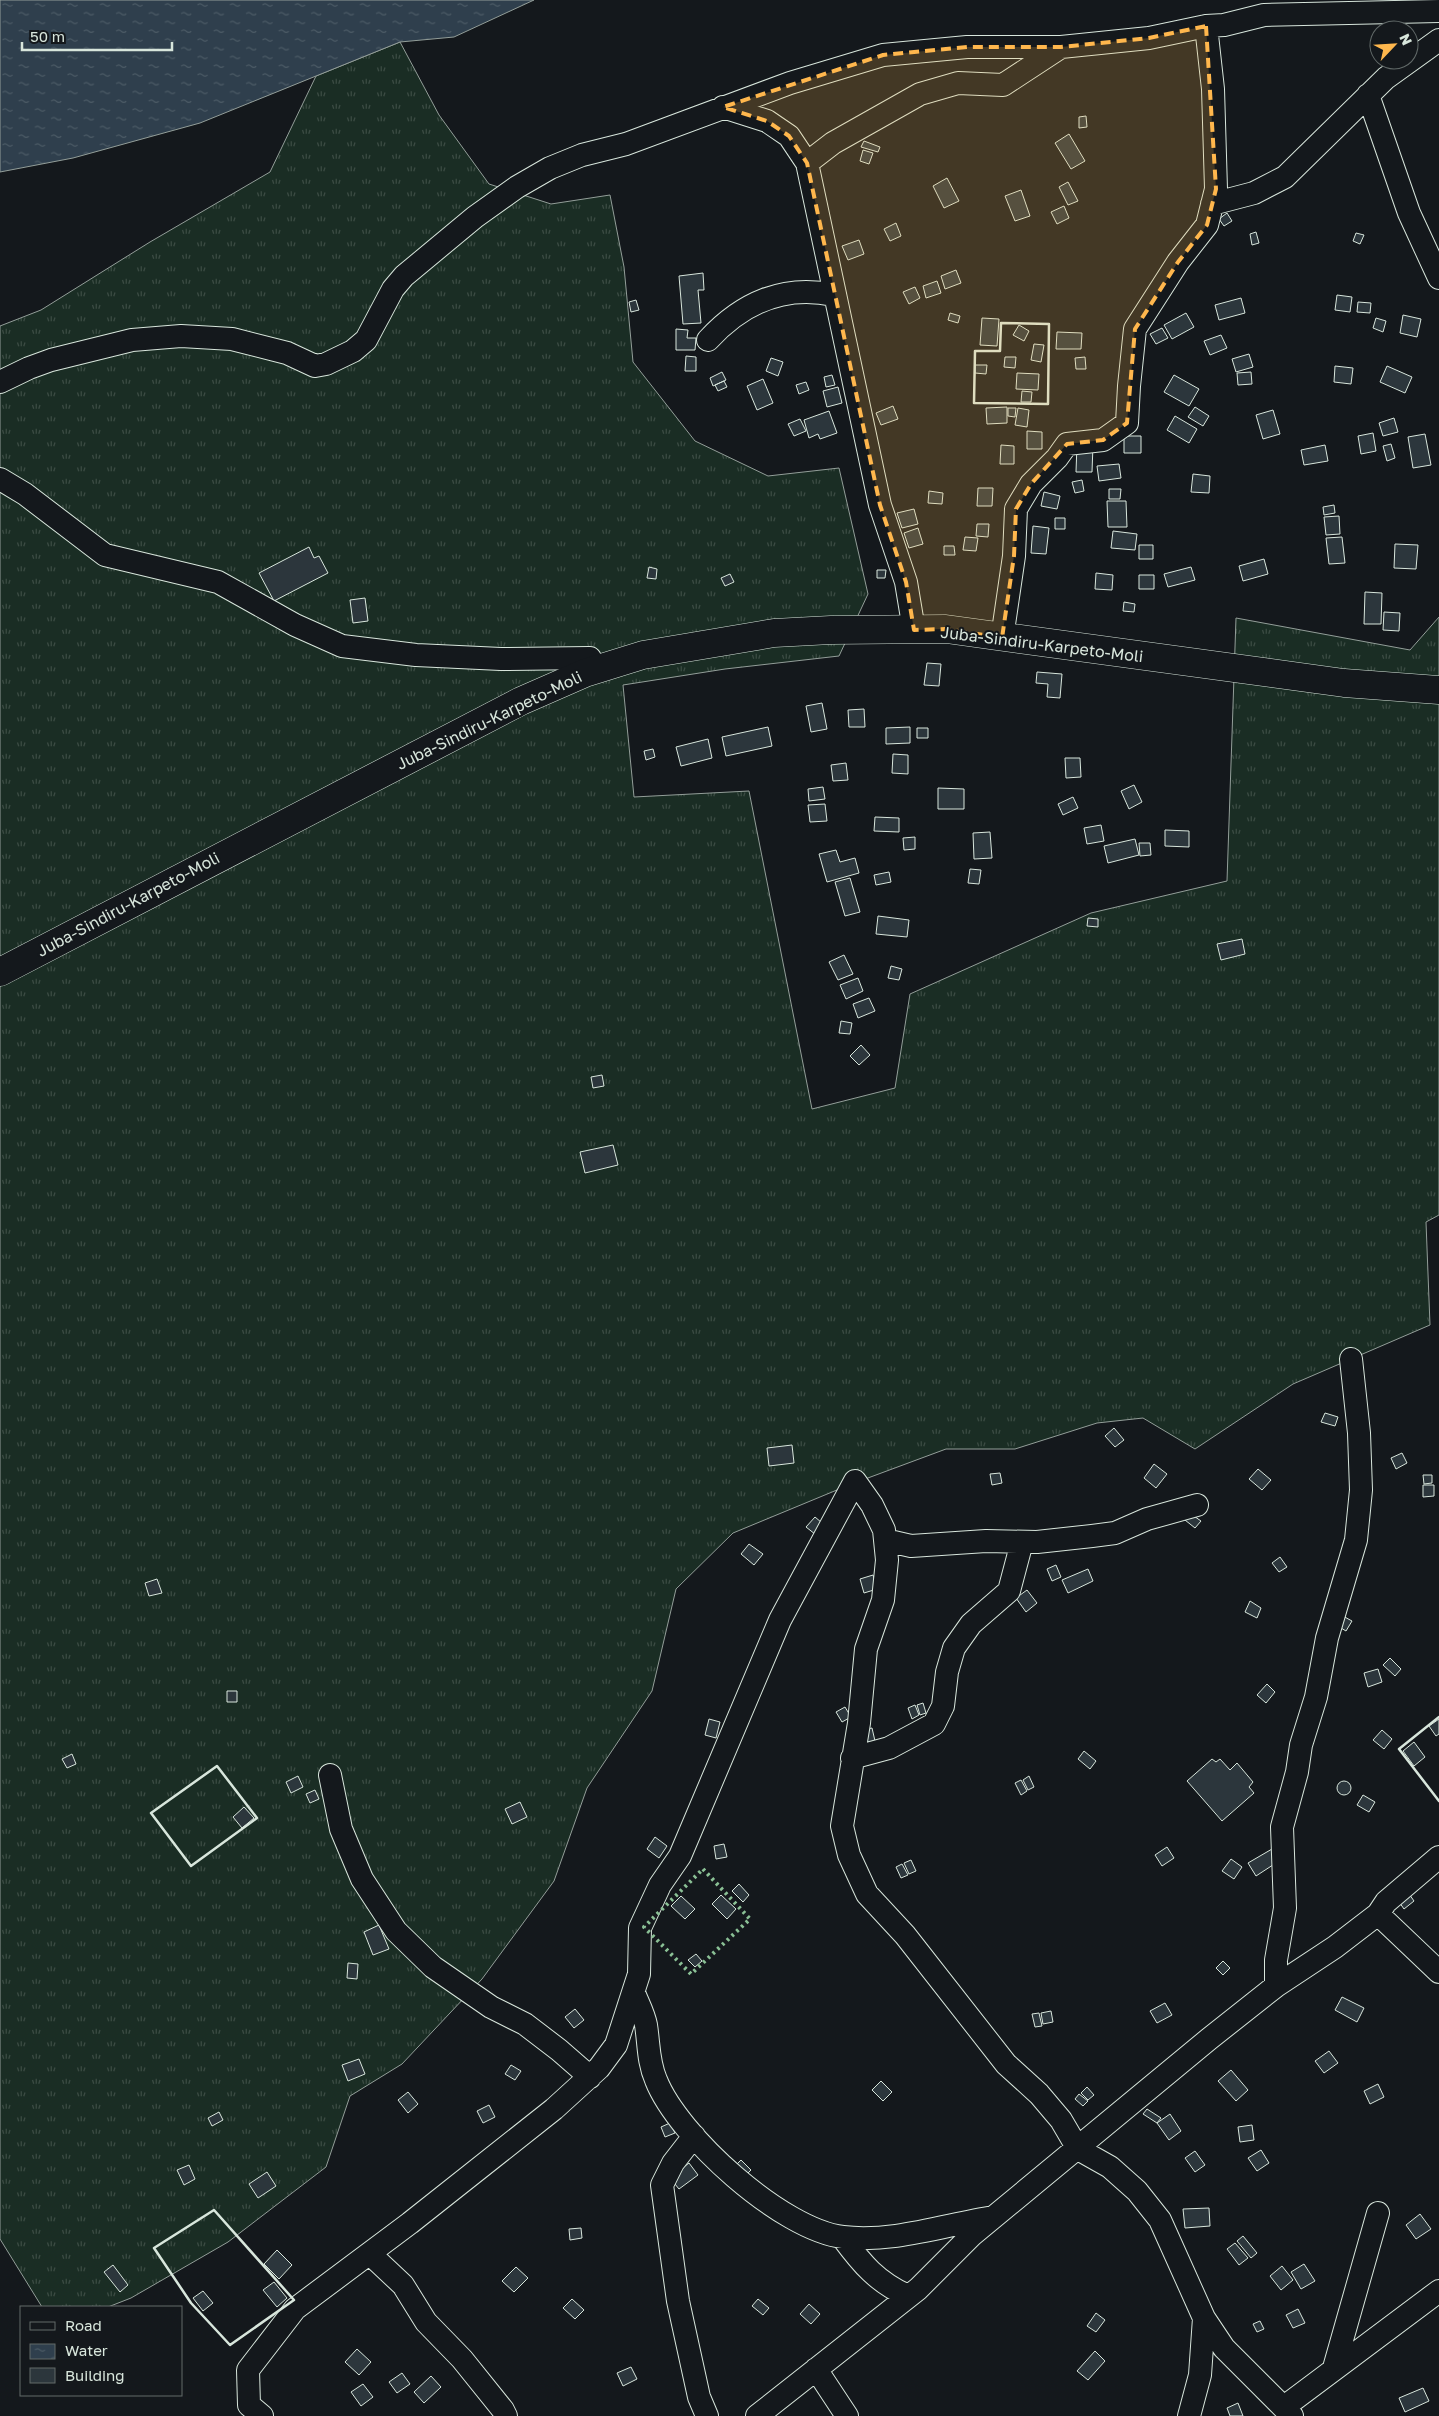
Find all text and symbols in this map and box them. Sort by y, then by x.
scale bar [22,20,172,52]
north arrow [1369,20,1419,70]
text: 50 m [30,27,65,45]
text: N [1396,31,1416,48]
street label: Juba-Sindiru-Karpeto-Moli [939,622,1145,666]
street label: Juba-Sindiru-Karpeto-Moli [393,666,585,774]
street label: Juba-Sindiru-Karpeto-Moli [33,847,223,961]
legend [20,2306,182,2396]
text: Road [65,2316,102,2334]
text: Water [65,2341,108,2359]
text: Building [65,2366,125,2384]

